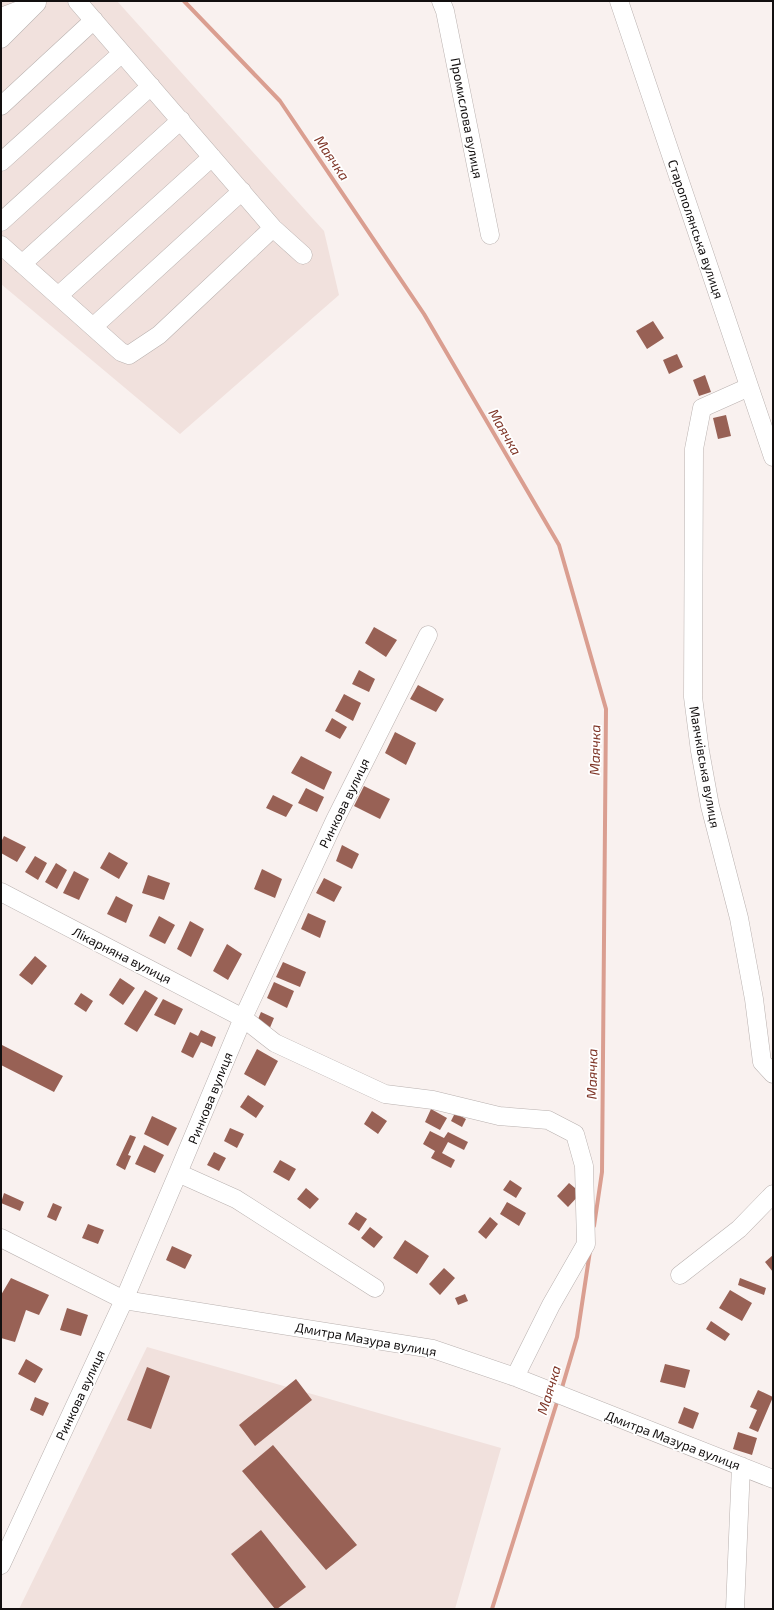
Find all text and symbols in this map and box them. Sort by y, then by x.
street label: Промислова вулиця [447,56,487,180]
water label: Маячка [311,132,354,184]
street label: Старополянська вулиця [665,157,727,301]
water label: Маячка [485,405,525,458]
street label: Маячківська вулиця [686,705,724,829]
water label: Маячка [586,724,603,776]
street label: Ринкова вулиця [315,756,373,850]
street label: Лікарняна вулиця [70,923,174,987]
water label: Маячка [583,1048,600,1100]
street label: Ринкова вулиця [184,1050,236,1146]
street label: Дмитра Мазура вулиця [294,1319,438,1359]
street label: Ринкова вулиця [52,1347,108,1443]
water label: Маячка [533,1363,564,1417]
street label: Дмитра Мазура вулиця [603,1407,743,1473]

